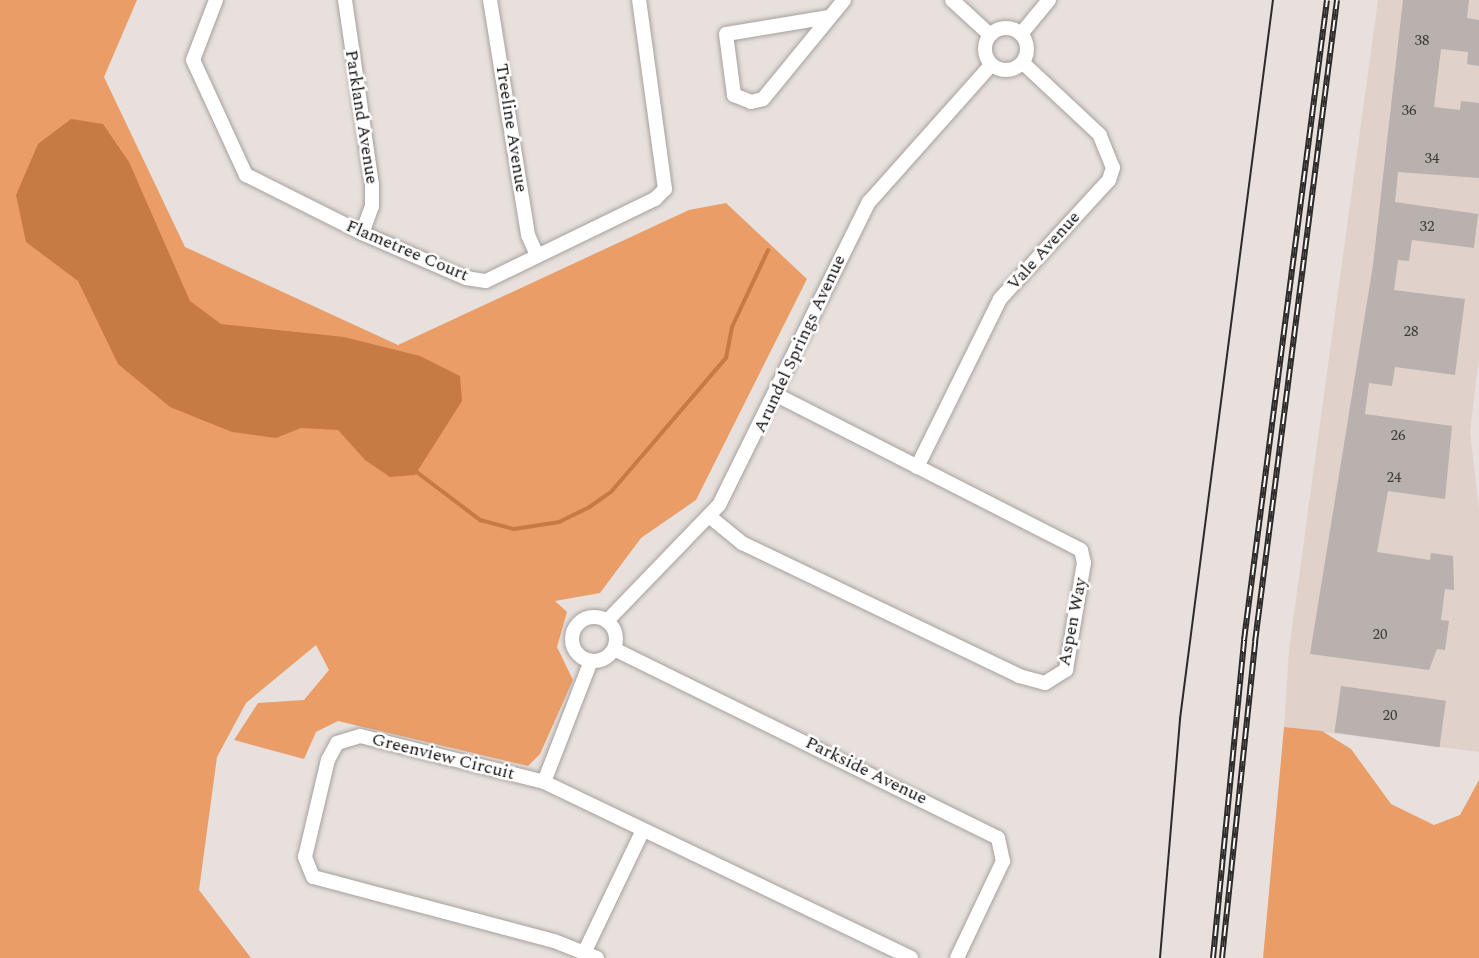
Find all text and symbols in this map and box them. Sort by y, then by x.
house number: 38 [1415,32,1429,50]
street label: Parkland Avenue [340,48,382,186]
street label: Treeline Avenue [490,62,532,194]
house number: 36 [1402,102,1416,120]
house number: 34 [1425,150,1439,168]
street label: Vale Avenue [1003,207,1085,295]
street label: Flametree Court [342,215,472,287]
house number: 32 [1420,218,1434,236]
street label: Arundel Springs Avenue [749,251,851,437]
house number: 28 [1404,323,1418,341]
house number: 26 [1391,427,1405,445]
house number: 24 [1387,469,1401,487]
street label: Aspen Way [1054,576,1092,668]
house number: 20 [1373,626,1387,644]
house number: 20 [1383,707,1397,725]
street label: Greenview Circuit [369,729,517,785]
street label: Parkside Avenue [802,732,930,810]

